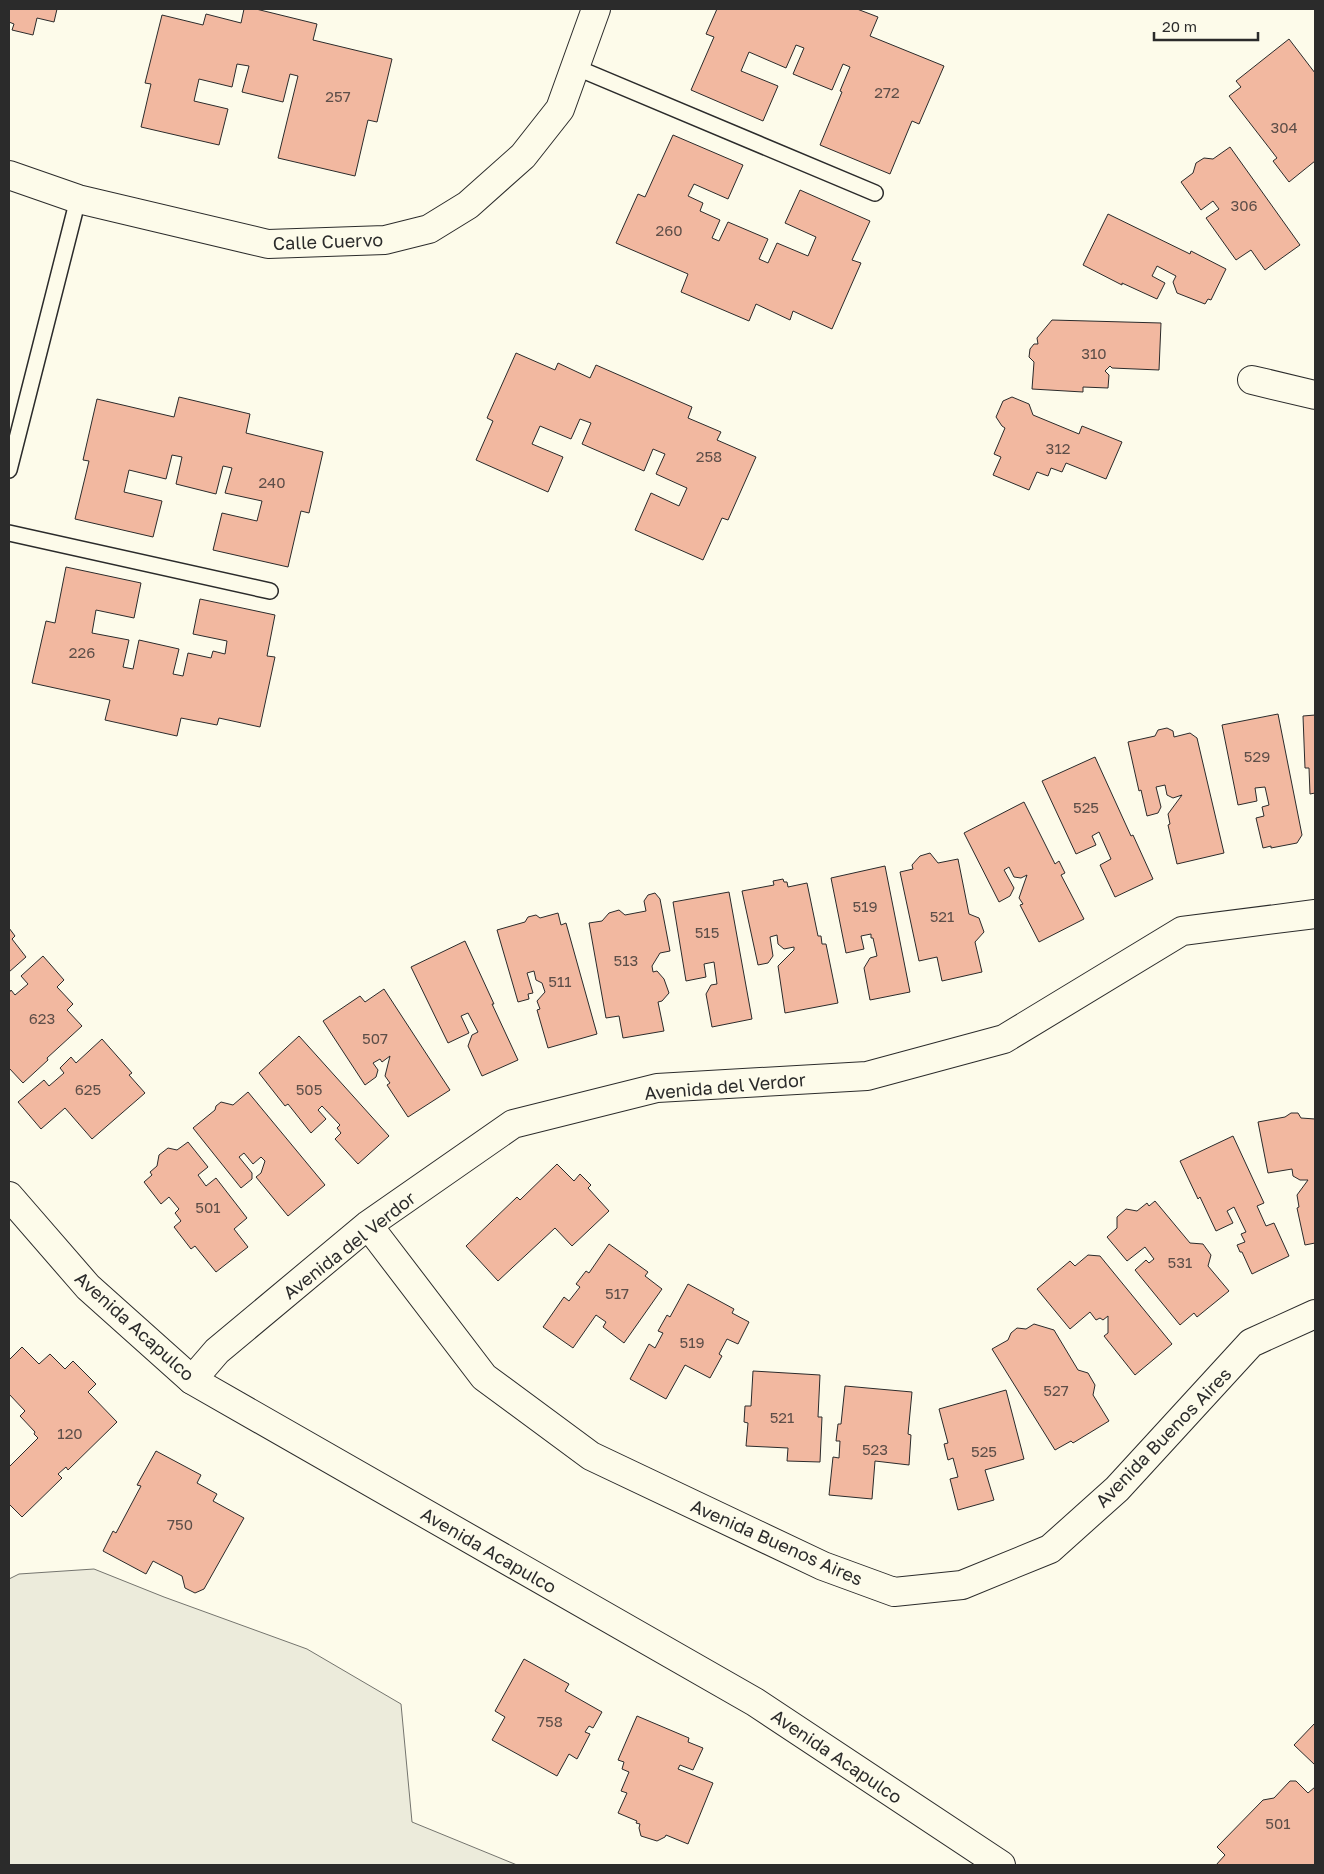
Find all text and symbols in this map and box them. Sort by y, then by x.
scale bar [1154,10,1258,42]
text: 20 m [1162,17,1197,35]
house number: 272 [874,83,900,101]
house number: 257 [325,87,351,105]
house number: 304 [1270,118,1298,136]
house number: 306 [1230,196,1258,214]
house number: 260 [655,221,683,239]
street label: Calle Cuervo [272,228,384,254]
house number: 310 [1081,344,1107,362]
house number: 312 [1046,439,1070,457]
house number: 258 [696,447,722,465]
house number: 240 [258,473,286,491]
house number: 226 [69,643,95,661]
house number: 529 [1244,747,1270,765]
house number: 525 [1073,798,1099,816]
house number: 519 [852,897,878,915]
house number: 521 [930,907,954,925]
house number: 515 [695,923,719,941]
house number: 513 [614,951,638,969]
house number: 511 [548,972,572,990]
house number: 623 [29,1009,55,1027]
house number: 507 [362,1029,388,1047]
street label: Avenida del Verdor [643,1068,807,1104]
house number: 625 [75,1080,101,1098]
house number: 505 [296,1080,322,1098]
street label: Avenida del Verdor [279,1187,419,1303]
house number: 501 [195,1198,221,1216]
house number: 531 [1168,1253,1192,1271]
street label: Avenida Acapulco [71,1267,199,1385]
house number: 517 [605,1284,629,1302]
house number: 519 [679,1333,705,1351]
street label: Avenida Buenos Aires [1091,1363,1235,1511]
house number: 527 [1043,1381,1069,1399]
house number: 521 [770,1408,794,1426]
house number: 120 [57,1424,83,1442]
house number: 523 [862,1440,888,1458]
house number: 525 [971,1442,997,1460]
street label: Avenida Buenos Aires [688,1494,866,1590]
street label: Avenida Acapulco [417,1502,561,1598]
house number: 750 [167,1515,193,1533]
street label: Avenida Acapulco [768,1704,906,1808]
house number: 758 [537,1712,563,1730]
house number: 501 [1265,1814,1291,1832]

